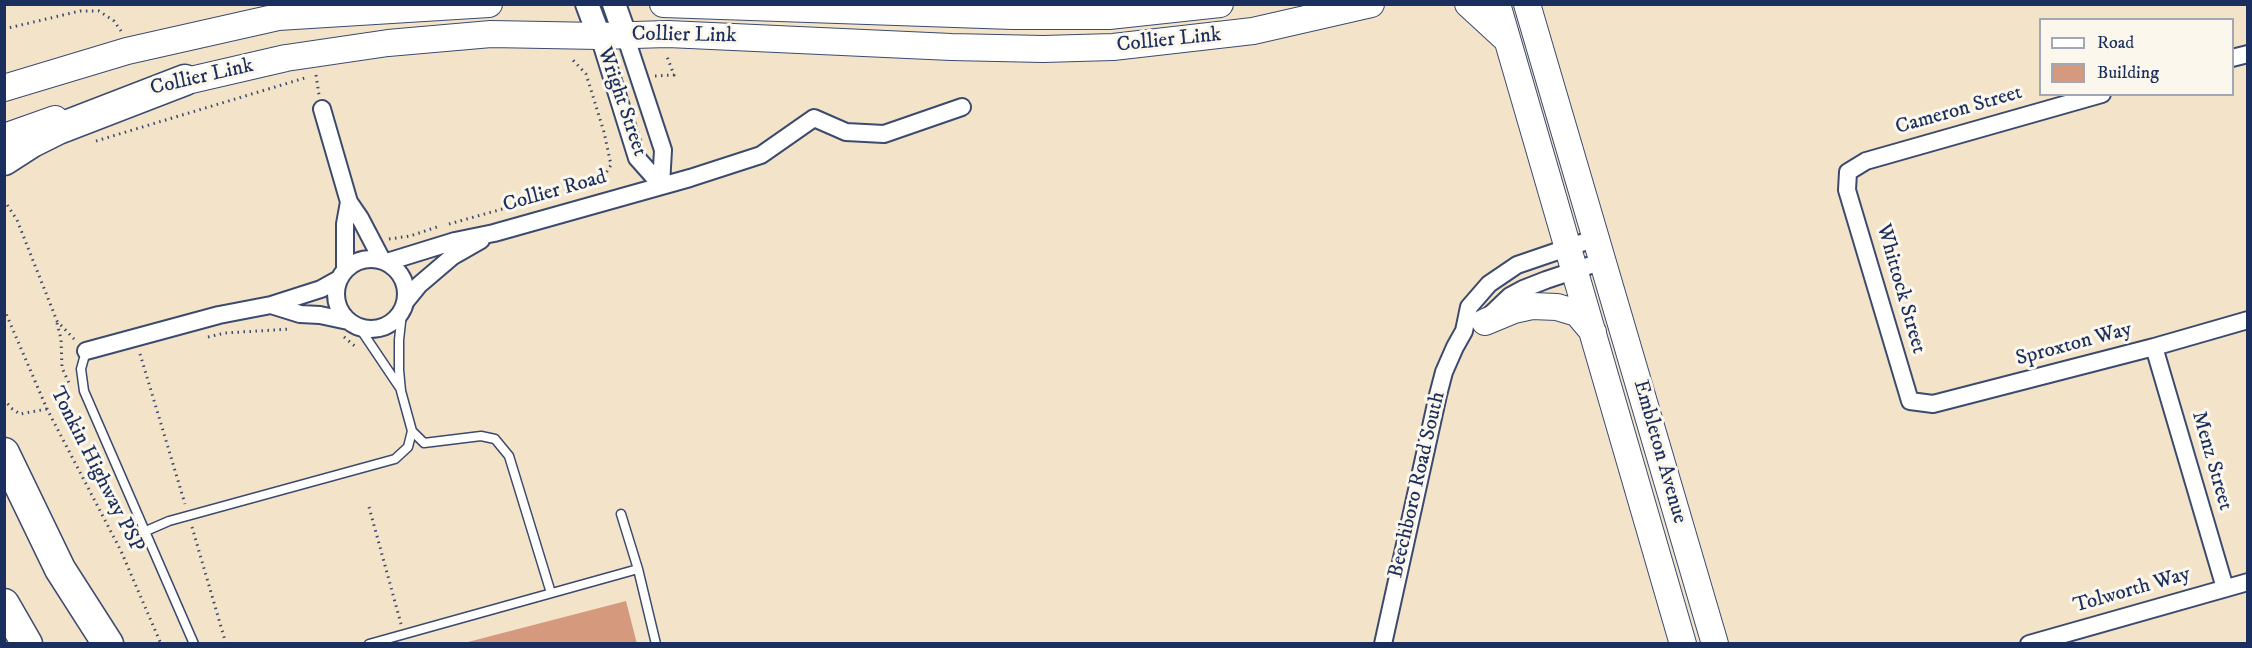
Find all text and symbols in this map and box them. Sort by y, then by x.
legend [2039,18,2234,96]
street label: Collier Link [631,22,737,50]
street label: Collier Link [1115,23,1223,59]
text: Road [2097,32,2134,54]
street label: Wright Street [591,44,651,160]
street label: Collier Link [148,54,256,102]
text: Building [2097,62,2159,84]
street label: Cameron Street [1893,81,2025,141]
street label: Collier Road [500,165,610,219]
street label: Whittock Street [1869,221,1931,357]
street label: Sproxton Way [2013,317,2135,373]
street label: Embleton Avenue [1626,377,1692,527]
street label: Tonkin Highway PSP [43,383,149,557]
street label: Beechboro Road South [1384,389,1452,581]
street label: Menz Street [2185,409,2237,513]
street label: Tolworth Way [2071,562,2193,620]

